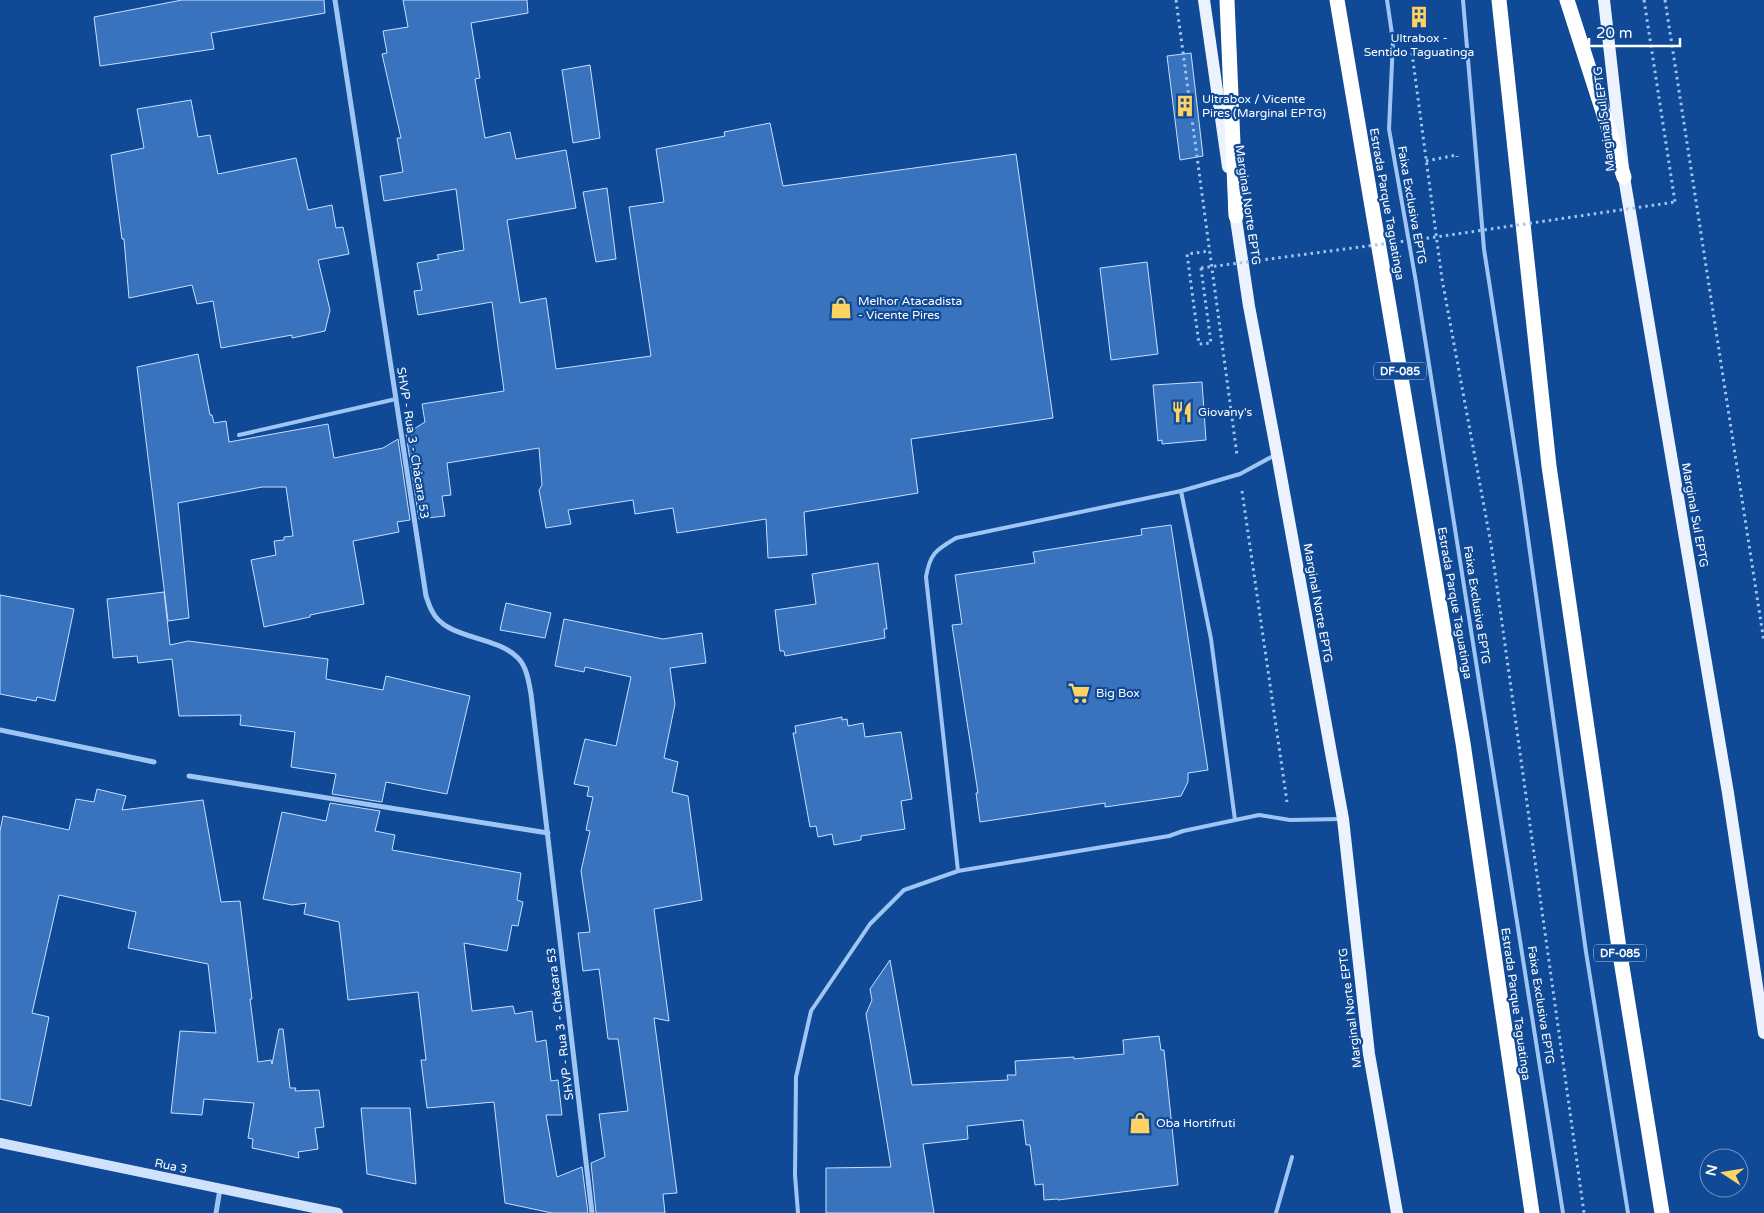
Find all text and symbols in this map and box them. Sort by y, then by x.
building icon: Ultrabox - Sentido Taguatinga [1406,4,1432,30]
scale bar [1589,15,1680,47]
text: 20 m [1596,24,1633,42]
place label: Ultrabox - Sentido Taguatinga [1364,31,1474,59]
street label: Marginal Sul EPTG [1591,66,1617,172]
place label: Ultrabox / Vicente Pires (Marginal EPTG) [1202,92,1326,120]
building icon: Ultrabox / Vicente Pires (Marginal EPTG) [1172,93,1198,119]
street label: Estrada Parque Taguatinga [1367,127,1407,281]
street label: Marginal Norte EPTG [1233,144,1263,266]
street label: Faixa Exclusiva EPTG [1395,145,1429,265]
place label: Melhor Atacadista - Vicente Pires [858,294,962,322]
shop icon: Melhor Atacadista - Vicente Pires [828,295,854,321]
road number: DF-085 [1374,362,1426,380]
street label: SHVP - Rua 3 - Chácara 53 [394,366,432,520]
restaurant icon: Giovany's [1169,399,1195,425]
place label: Giovany's [1198,405,1253,419]
street label: Marginal Sul EPTG [1679,462,1711,568]
street label: Estrada Parque Taguatinga [1435,526,1475,680]
street label: Marginal Norte EPTG [1301,542,1335,664]
street label: Faixa Exclusiva EPTG [1461,545,1493,665]
supermarket icon: Big Box [1066,680,1092,706]
place label: Big Box [1096,686,1140,700]
street label: Estrada Parque Taguatinga [1498,927,1534,1081]
road number: DF-085 [1594,944,1646,961]
street label: Faixa Exclusiva EPTG [1525,945,1557,1065]
street label: SHVP - Rua 3 - Chácara 53 [544,947,576,1101]
street label: Marginal Norte EPTG [1336,947,1364,1069]
shop icon: Oba Hortifruti [1127,1110,1153,1136]
place label: Oba Hortifruti [1156,1116,1236,1130]
north arrow [1699,1148,1749,1198]
street label: Rua 3 [153,1156,189,1176]
text: N [1702,1163,1721,1178]

